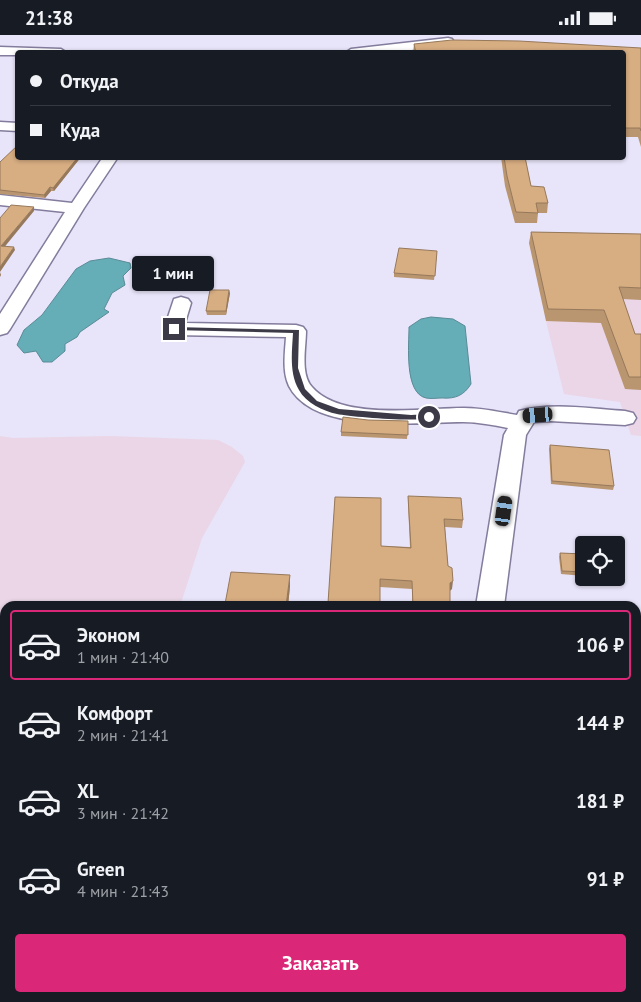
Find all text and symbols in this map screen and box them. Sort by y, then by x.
text: 21:38 [25,6,73,30]
text: Откуда [60,69,119,93]
text: Куда [60,118,100,142]
callout: 1 мин [133,257,215,291]
text: 1 мин [152,263,194,283]
route end [163,318,185,340]
route start [418,406,440,428]
car [522,406,553,424]
car [494,495,513,527]
map controls [575,536,625,586]
button: locate [575,536,625,586]
icon: car [17,623,62,668]
text: Эконом [77,623,140,647]
text: 106 ₽ [576,633,624,657]
text: 1 мин · 21:40 [77,647,169,667]
icon: car [17,701,62,746]
text: Комфорт [77,701,153,725]
text: 144 ₽ [576,711,624,735]
text: 2 мин · 21:41 [77,725,169,745]
icon: car [17,779,62,824]
text: XL [77,779,99,803]
text: 181 ₽ [576,789,624,813]
text: 3 мин · 21:42 [77,803,169,823]
icon: car [17,857,62,902]
text: Green [77,857,125,881]
text: 91 ₽ [587,867,624,891]
text: 4 мин · 21:43 [77,881,169,901]
button: Заказать [15,934,626,992]

